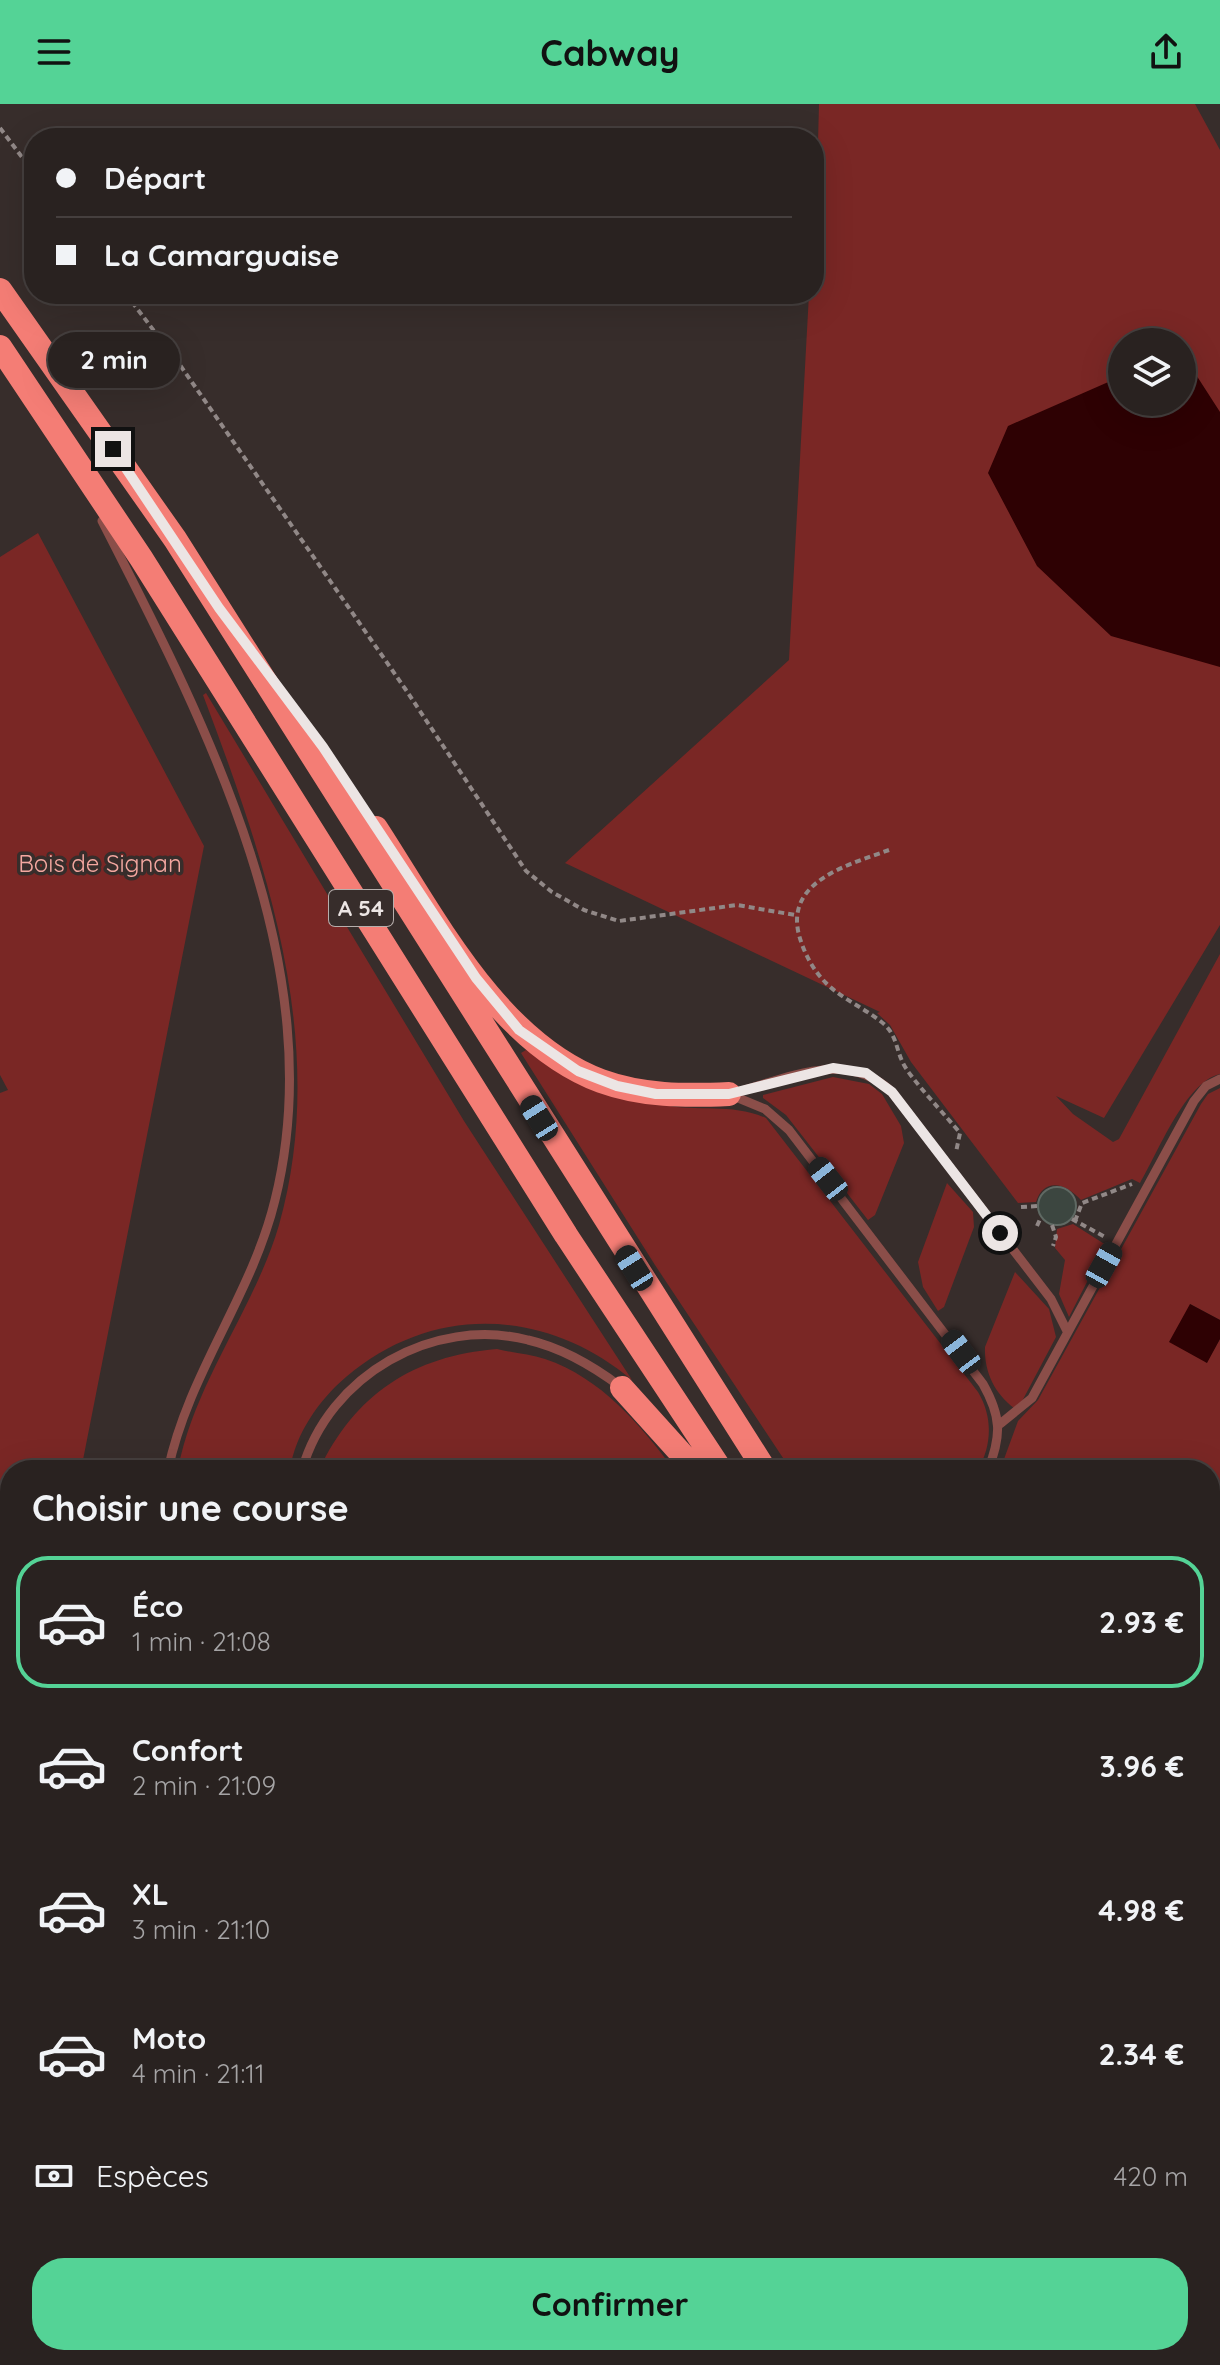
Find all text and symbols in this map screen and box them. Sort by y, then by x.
icon: menu [32,30,76,74]
text: Cabway [540,30,680,75]
icon: share [1144,30,1188,74]
text: Départ [104,159,206,197]
text: La Camarguaise [104,236,339,274]
map controls [1108,328,1196,416]
button: layers [1108,328,1196,416]
callout: 2 min [47,333,179,389]
text: 2 min [80,343,148,376]
route end [95,431,131,467]
park label: Bois de Signan [18,848,182,878]
road number: A 54 [329,890,393,926]
car [516,1091,562,1145]
car [804,1153,852,1205]
route start [982,1215,1018,1251]
car [1082,1238,1126,1292]
car [611,1241,657,1295]
car [937,1326,985,1378]
text: Choisir une course [32,1485,349,1530]
icon: car [36,1586,108,1658]
text: Éco [132,1587,183,1625]
text: 2.93 € [1099,1603,1184,1641]
text: 1 min · 21:08 [132,1625,271,1658]
icon: car [36,1730,108,1802]
text: Confort [132,1731,244,1769]
text: 3.96 € [1100,1747,1184,1785]
text: 2 min · 21:09 [132,1769,276,1802]
icon: car [36,1874,108,1946]
text: XL [132,1875,169,1913]
text: 4.98 € [1098,1891,1184,1929]
text: 3 min · 21:10 [132,1913,270,1946]
icon: car [36,2018,108,2090]
text: Moto [132,2019,206,2057]
text: 2.34 € [1099,2035,1184,2073]
text: 4 min · 21:11 [132,2057,265,2090]
icon: cash [32,2154,76,2198]
text: Espèces [96,2157,209,2195]
text: 420 m [1114,2160,1188,2193]
button: Confirmer [32,2258,1188,2350]

